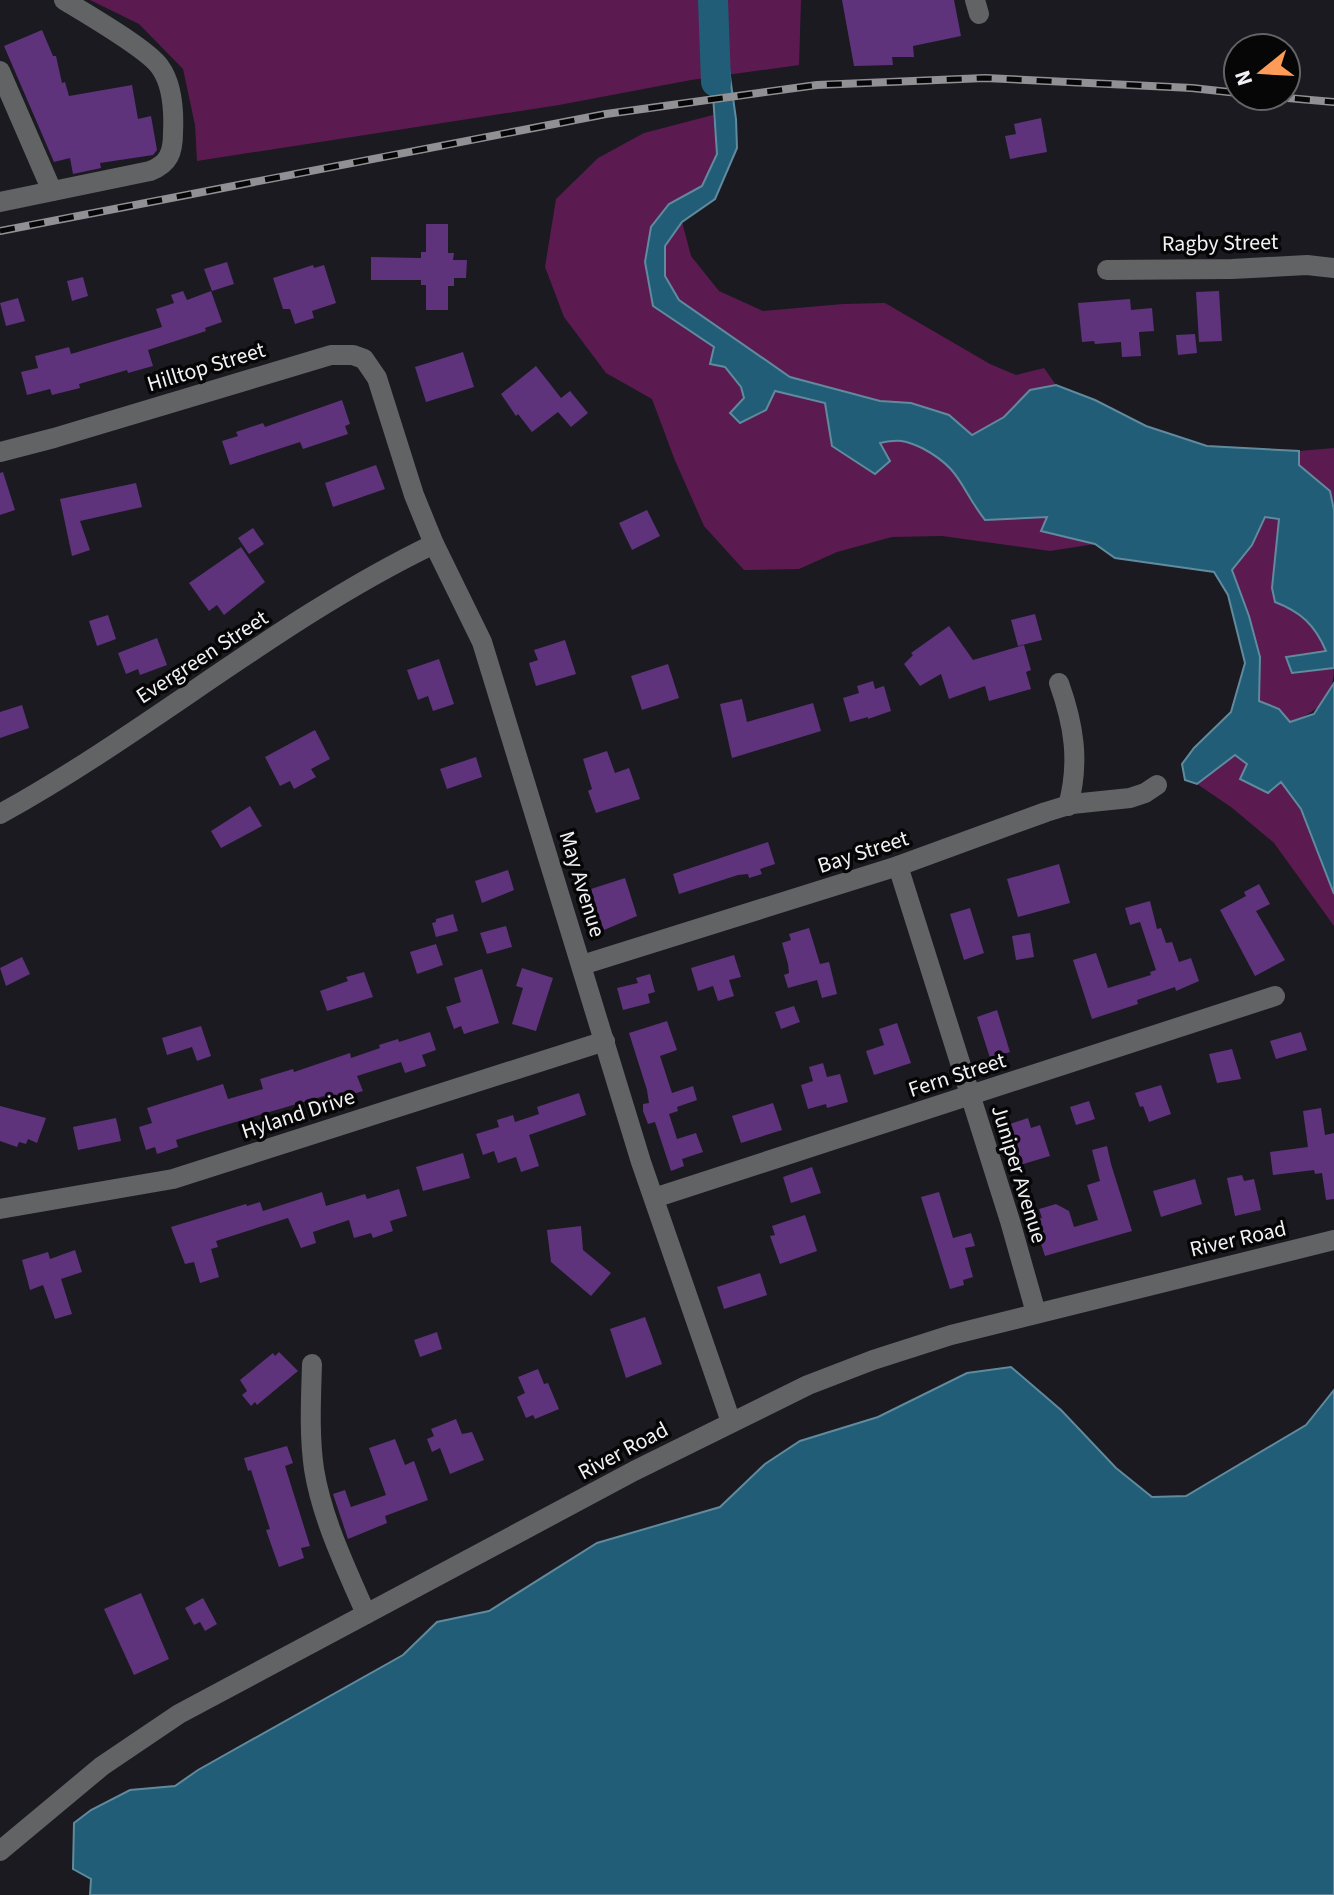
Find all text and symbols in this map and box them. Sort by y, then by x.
north arrow [1222,32,1302,112]
text: N [1226,66,1261,90]
street label: Ragby Street [1161,226,1279,260]
street label: Hilltop Street [143,334,269,400]
street label: Evergreen Street [130,602,275,712]
street label: Bay Street [813,822,913,882]
street label: May Avenue [551,827,613,941]
street label: Fern Street [904,1044,1010,1106]
street label: Hyland Drive [237,1081,359,1147]
street label: Juniper Avenue [983,1101,1055,1247]
street label: River Road [1187,1212,1289,1266]
street label: River Road [572,1414,674,1488]

